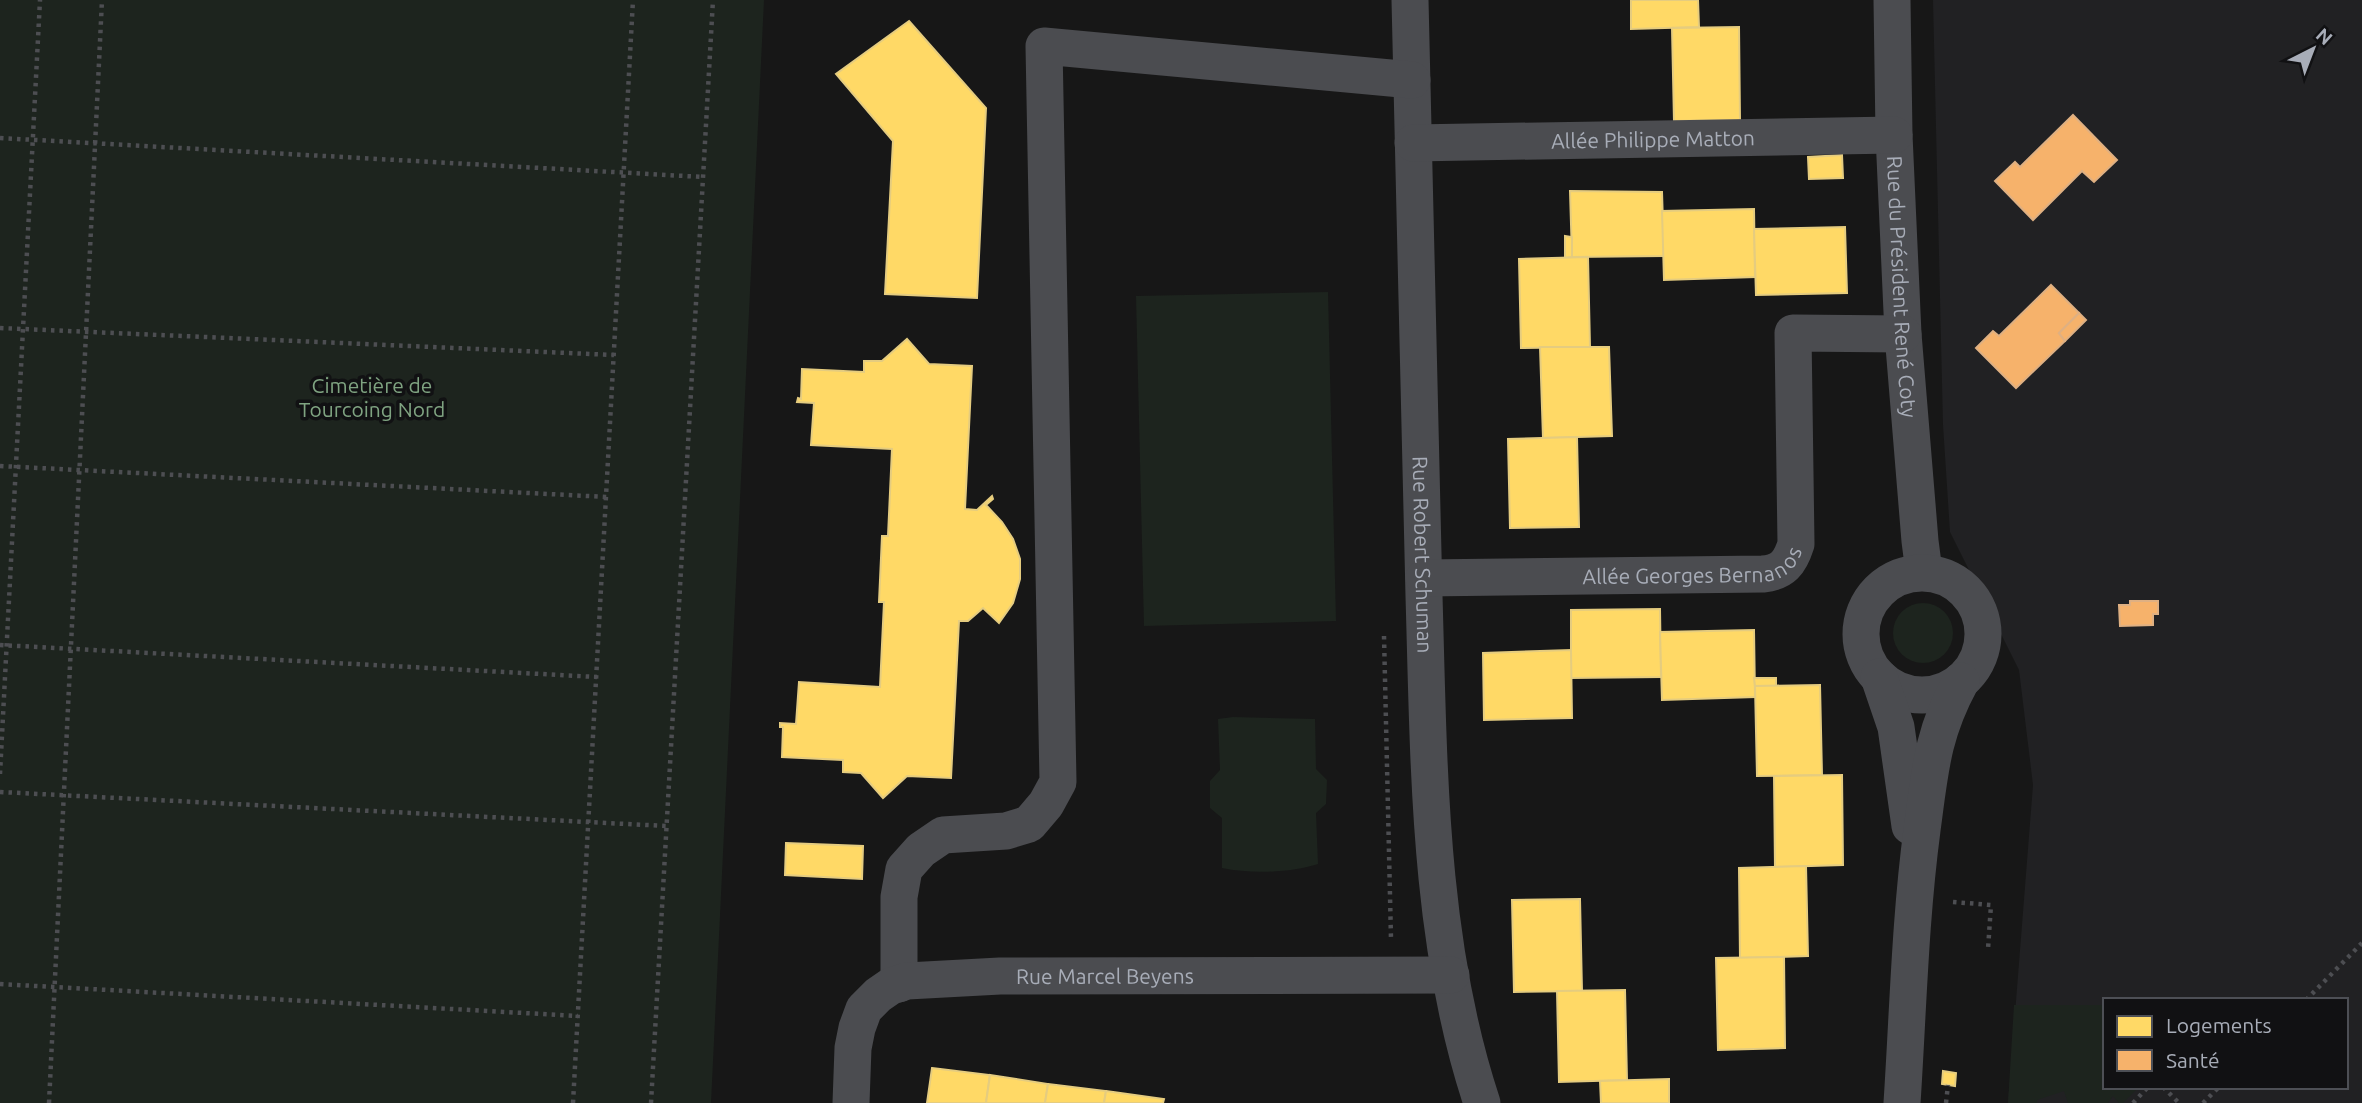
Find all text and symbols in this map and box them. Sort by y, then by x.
north arrow [2278,14,2348,84]
text: N [2312,23,2337,49]
street label: Allée Philippe Matton [1551,125,1755,153]
street label: Rue du Président René Coty [1883,155,1922,419]
park label: Cimetière de Tourcoing Nord [299,373,445,421]
street label: Rue Robert Schuman [1409,456,1438,654]
street label: Allée Georges Bernanos [1582,543,1806,588]
street label: Rue Marcel Beyens [1016,964,1194,988]
legend [2103,998,2348,1089]
text: Logements [2166,1013,2272,1037]
text: Santé [2166,1048,2220,1072]

